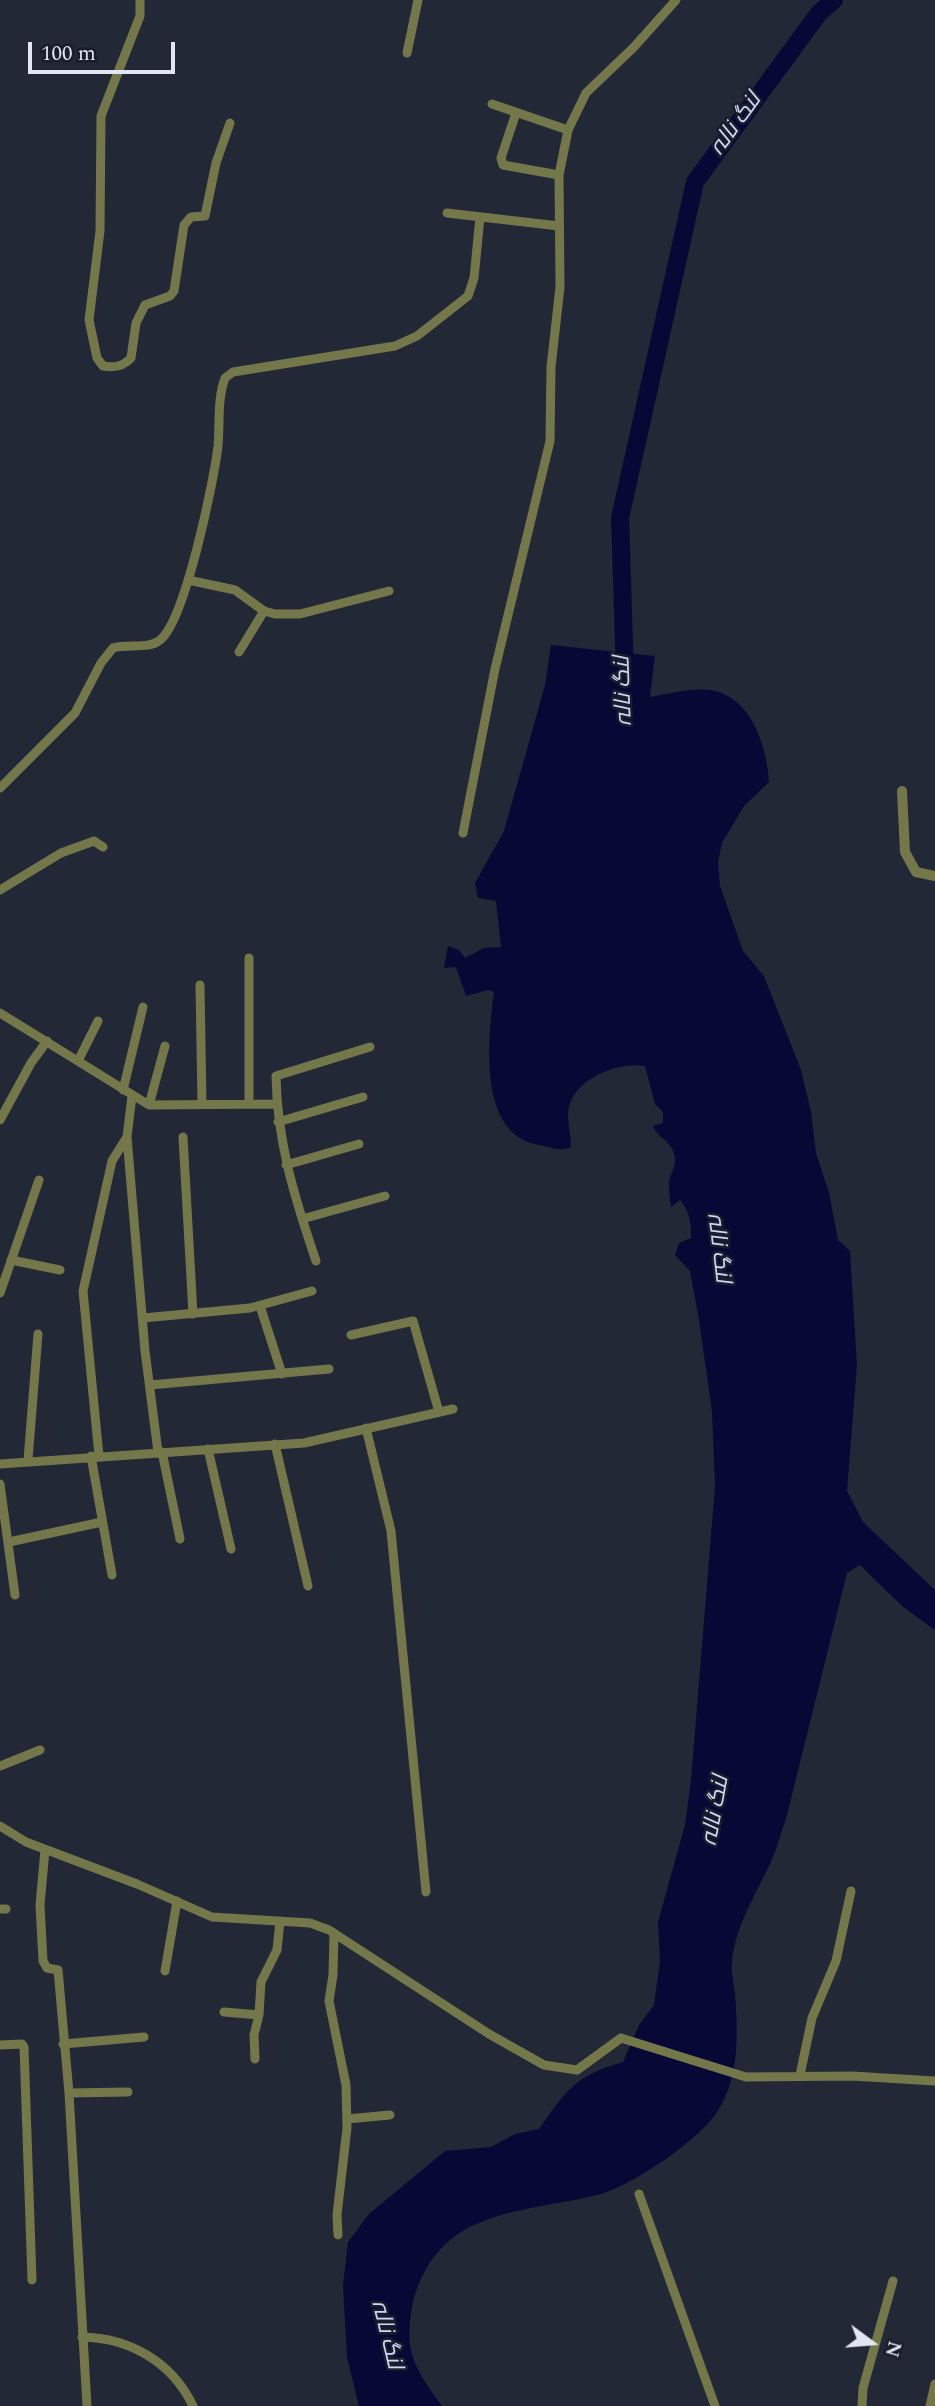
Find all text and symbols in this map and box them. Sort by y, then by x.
scale bar [32,28,178,72]
text: 100 m [41,38,96,70]
water label: لنگ نالہ [705,89,769,161]
water label: لنگ نالہ [610,656,640,726]
water label: لنگ نالہ [699,1212,735,1284]
water label: لنگ نالہ [697,1774,737,1848]
water label: لنگ نالہ [363,2298,407,2372]
north arrow [837,2308,907,2378]
text: N [877,2337,909,2360]

